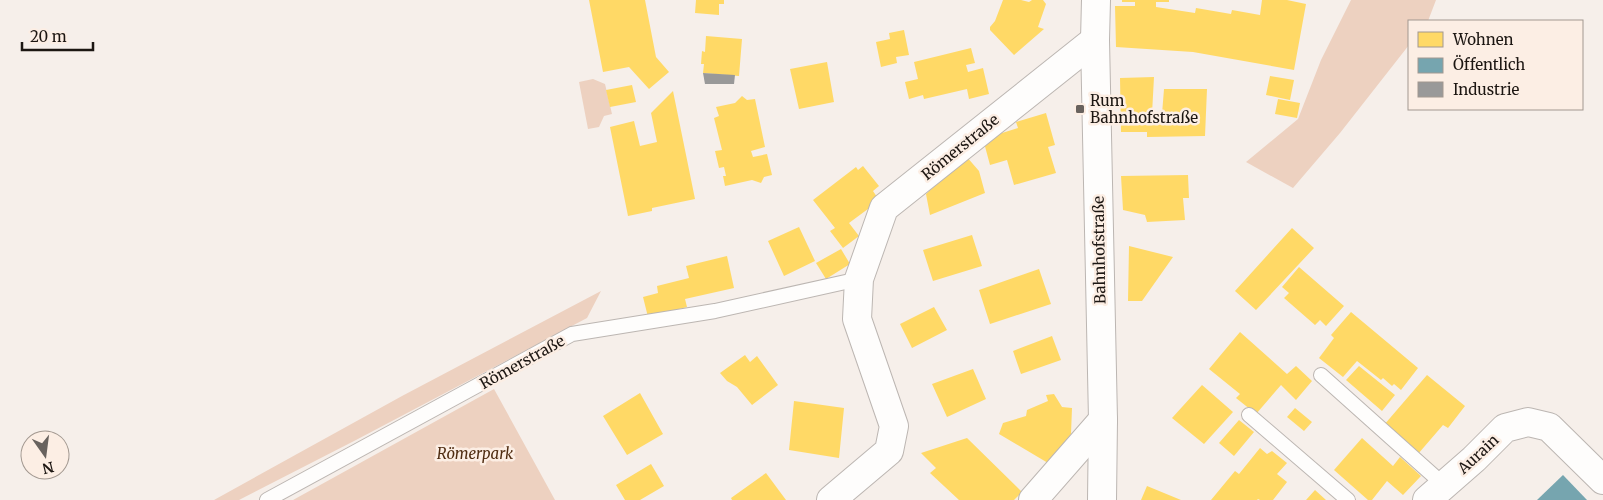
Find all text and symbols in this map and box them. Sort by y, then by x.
scale bar [22,20,94,52]
legend [1408,20,1583,110]
text: 20 m [30,27,67,46]
text: Wohnen [1452,30,1513,49]
text: Öffentlich [1453,54,1525,74]
text: Industrie [1453,80,1520,99]
place label: Rum Bahnhofstraße [1090,91,1198,127]
marker: Rum Bahnhofstraße [1074,103,1086,115]
street label: Römerstraße [917,110,1003,184]
street label: Bahnhofstraße [1089,196,1109,304]
street label: Römerstraße [476,331,568,393]
north arrow [20,430,70,480]
street label: Aurain [1453,430,1502,478]
park label: Römerpark [437,444,514,463]
text: N [41,458,56,478]

